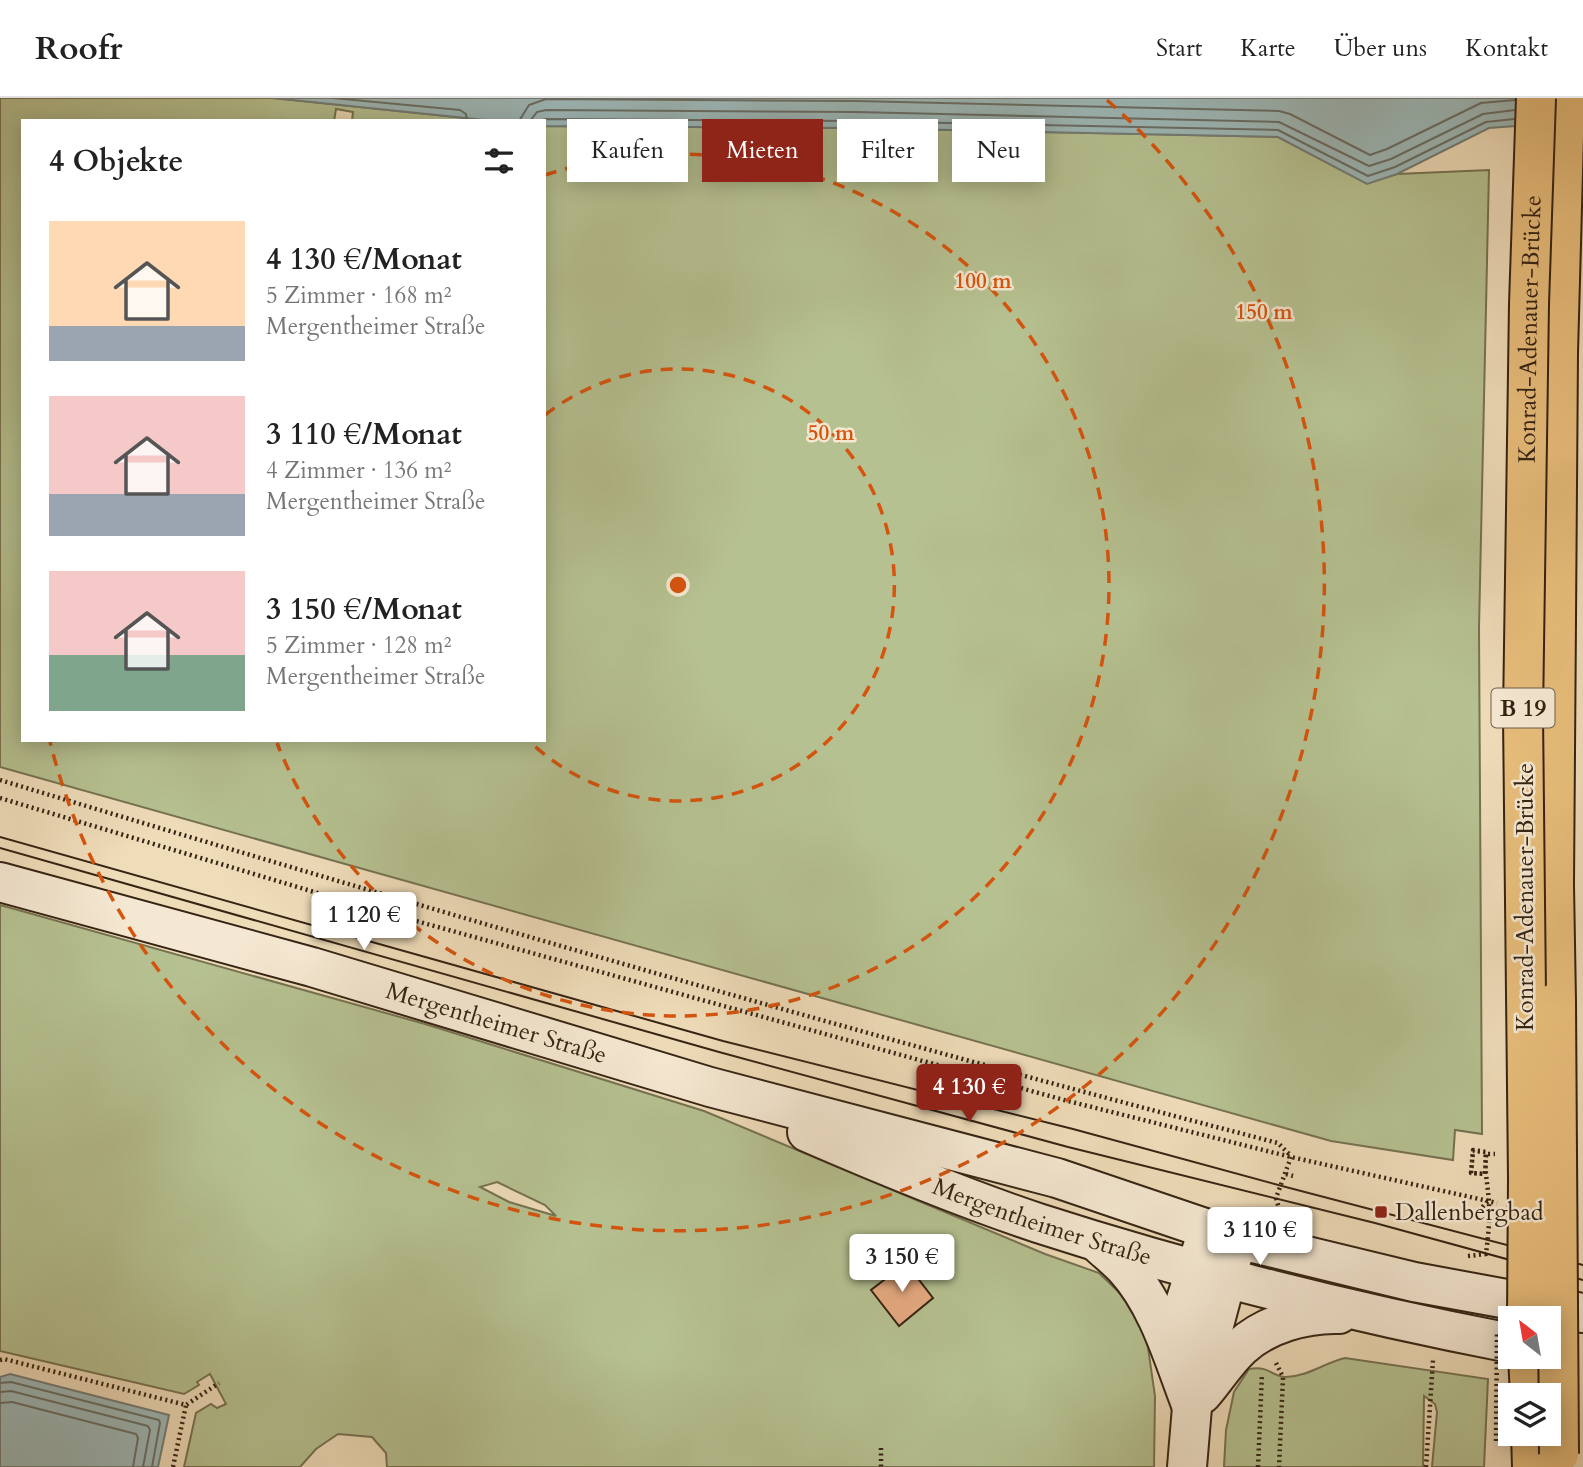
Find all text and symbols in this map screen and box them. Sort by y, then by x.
text: Roofr [35,26,122,71]
text: Start [1156,32,1202,65]
text: Karte [1240,32,1296,65]
text: Über uns [1334,32,1427,65]
text: Kontakt [1465,32,1548,65]
chip: Kaufen [567,119,688,182]
chip: Mieten [702,119,823,182]
chip: Filter [837,119,938,182]
chip: Neu [952,119,1045,182]
text: 4 Objekte [49,141,183,182]
icon: filters [480,142,518,180]
street label: Konrad-Adenauer-Brücke [1511,194,1550,463]
text: 4 130 €/Monat [266,239,462,280]
icon: home [105,249,189,333]
text: 100 m [954,267,1012,296]
text: 5 Zimmer · 168 m² [266,280,451,311]
text: 150 m [1235,298,1293,327]
text: Mergentheimer Straße [266,311,485,342]
text: 3 110 €/Monat [266,414,462,455]
text: 50 m [808,419,855,448]
icon: home [105,424,189,508]
text: 4 Zimmer · 136 m² [266,455,451,486]
text: Mergentheimer Straße [266,486,485,517]
centre of rings [666,573,690,597]
text: 3 150 €/Monat [266,589,462,630]
icon: home [105,599,189,683]
text: 5 Zimmer · 128 m² [266,630,451,661]
text: Mergentheimer Straße [266,661,485,692]
road number: B 19 [1492,688,1554,728]
street label: Konrad-Adenauer-Brücke [1509,763,1542,1031]
pin: 1 120 € [299,892,429,952]
text: 1 120 € [327,899,401,930]
street label: Mergentheimer Straße [382,974,611,1072]
pin: 4 130 € [904,1065,1034,1124]
text: 4 130 € [932,1071,1006,1102]
street label: Mergentheimer Straße [928,1170,1156,1274]
place label: Dallenbergbad [1395,1196,1544,1229]
marker: Dallenbergbad [1373,1204,1389,1220]
pin: 3 110 € [1195,1208,1325,1267]
text: 3 110 € [1223,1214,1297,1245]
pin: 3 150 € [837,1234,967,1294]
text: 3 150 € [865,1241,939,1272]
north arrow [1498,1306,1561,1368]
map controls [1498,1306,1561,1446]
button: layers [1498,1383,1561,1446]

